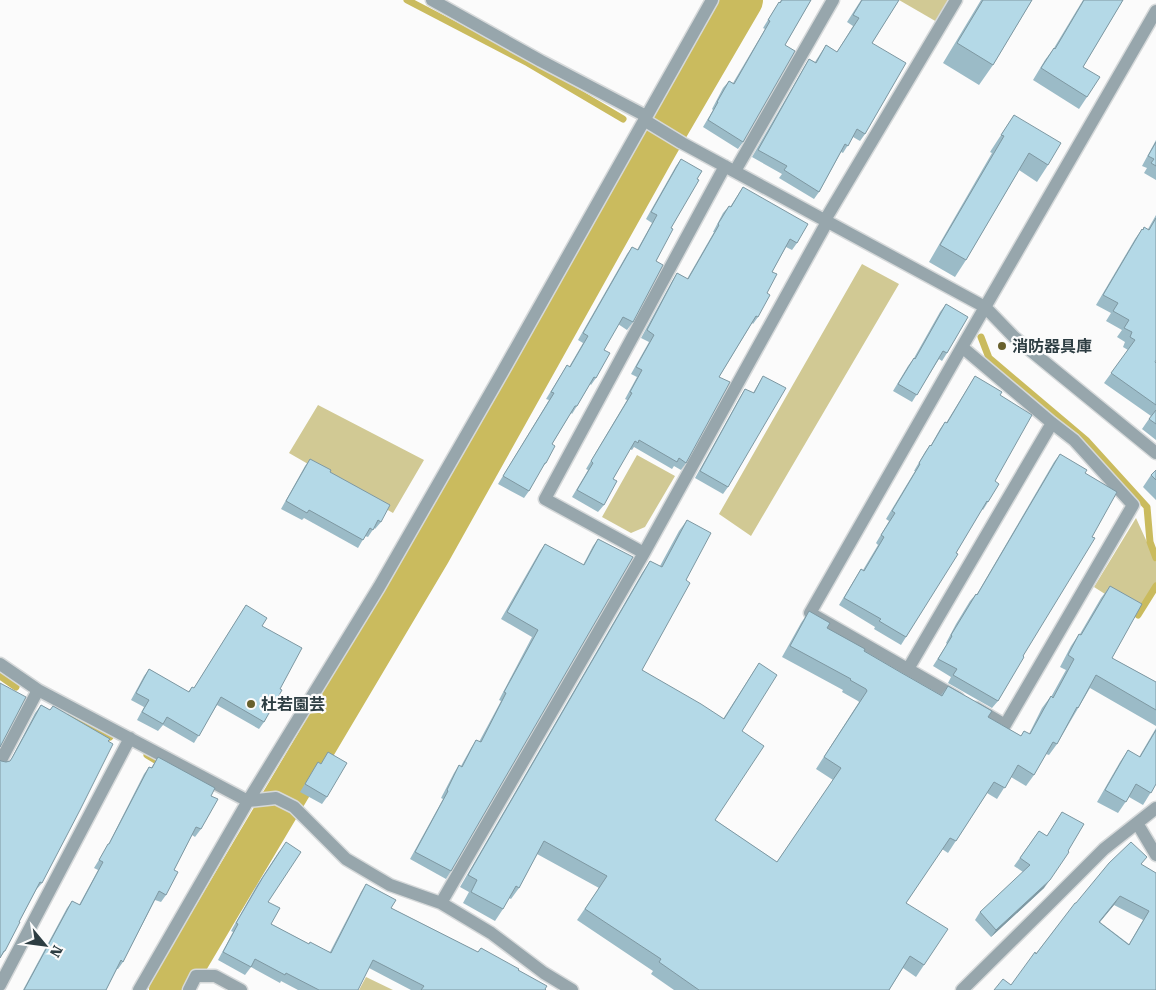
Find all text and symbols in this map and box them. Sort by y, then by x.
place label: 消防器具庫 [1012,337,1092,356]
marker: 消防器具庫 [996,340,1008,352]
place label: 杜若園芸 [261,695,325,714]
marker: 杜若園芸 [245,698,257,710]
north arrow [20,920,70,970]
text: N [47,943,66,960]

